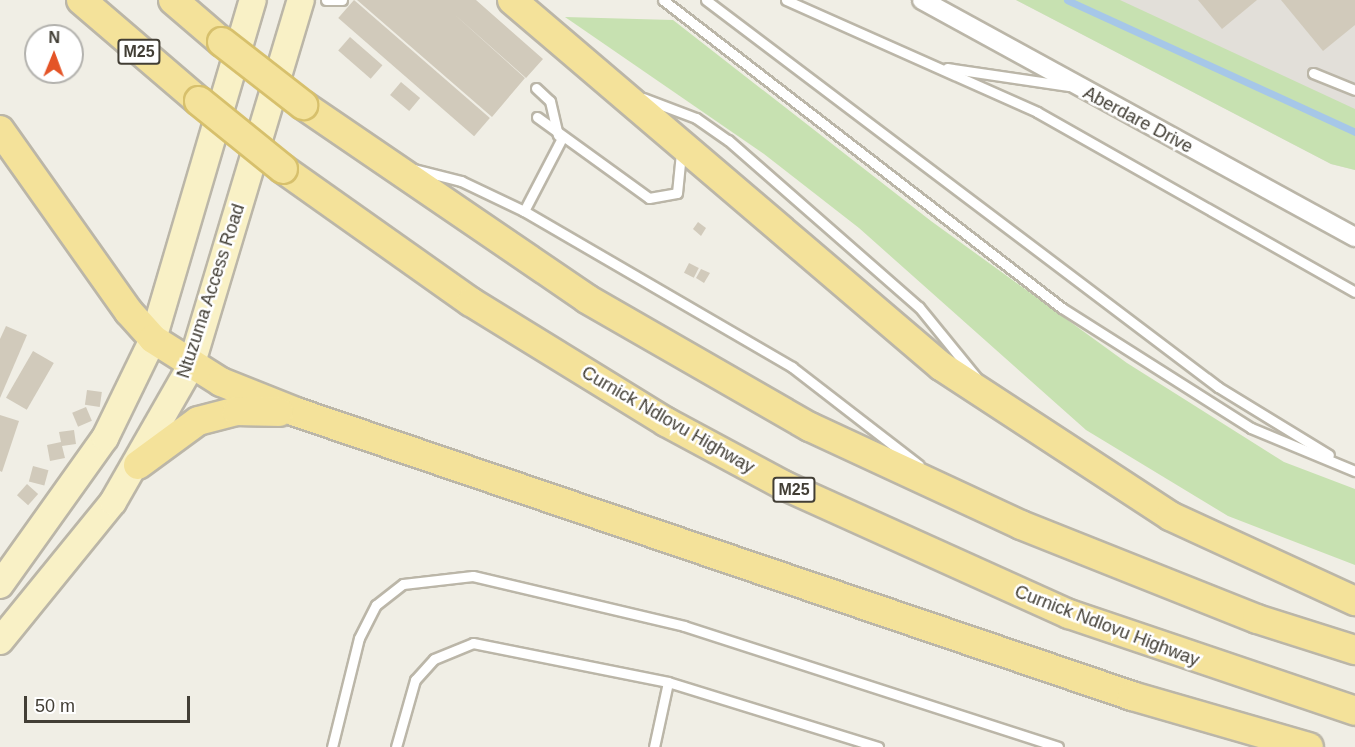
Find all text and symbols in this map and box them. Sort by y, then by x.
north arrow [24,24,84,84]
text: N [48,29,60,46]
road number: M25 [116,39,162,65]
street label: Aberdare Drive [1079,82,1197,158]
street label: Ntuzuma Access Road [172,201,250,381]
street label: Curnick Ndlovu Highway [578,362,758,478]
road number: M25 [772,477,816,503]
street label: Curnick Ndlovu Highway [1012,581,1202,671]
scale bar [27,684,194,722]
text: 50 m [35,696,75,716]

